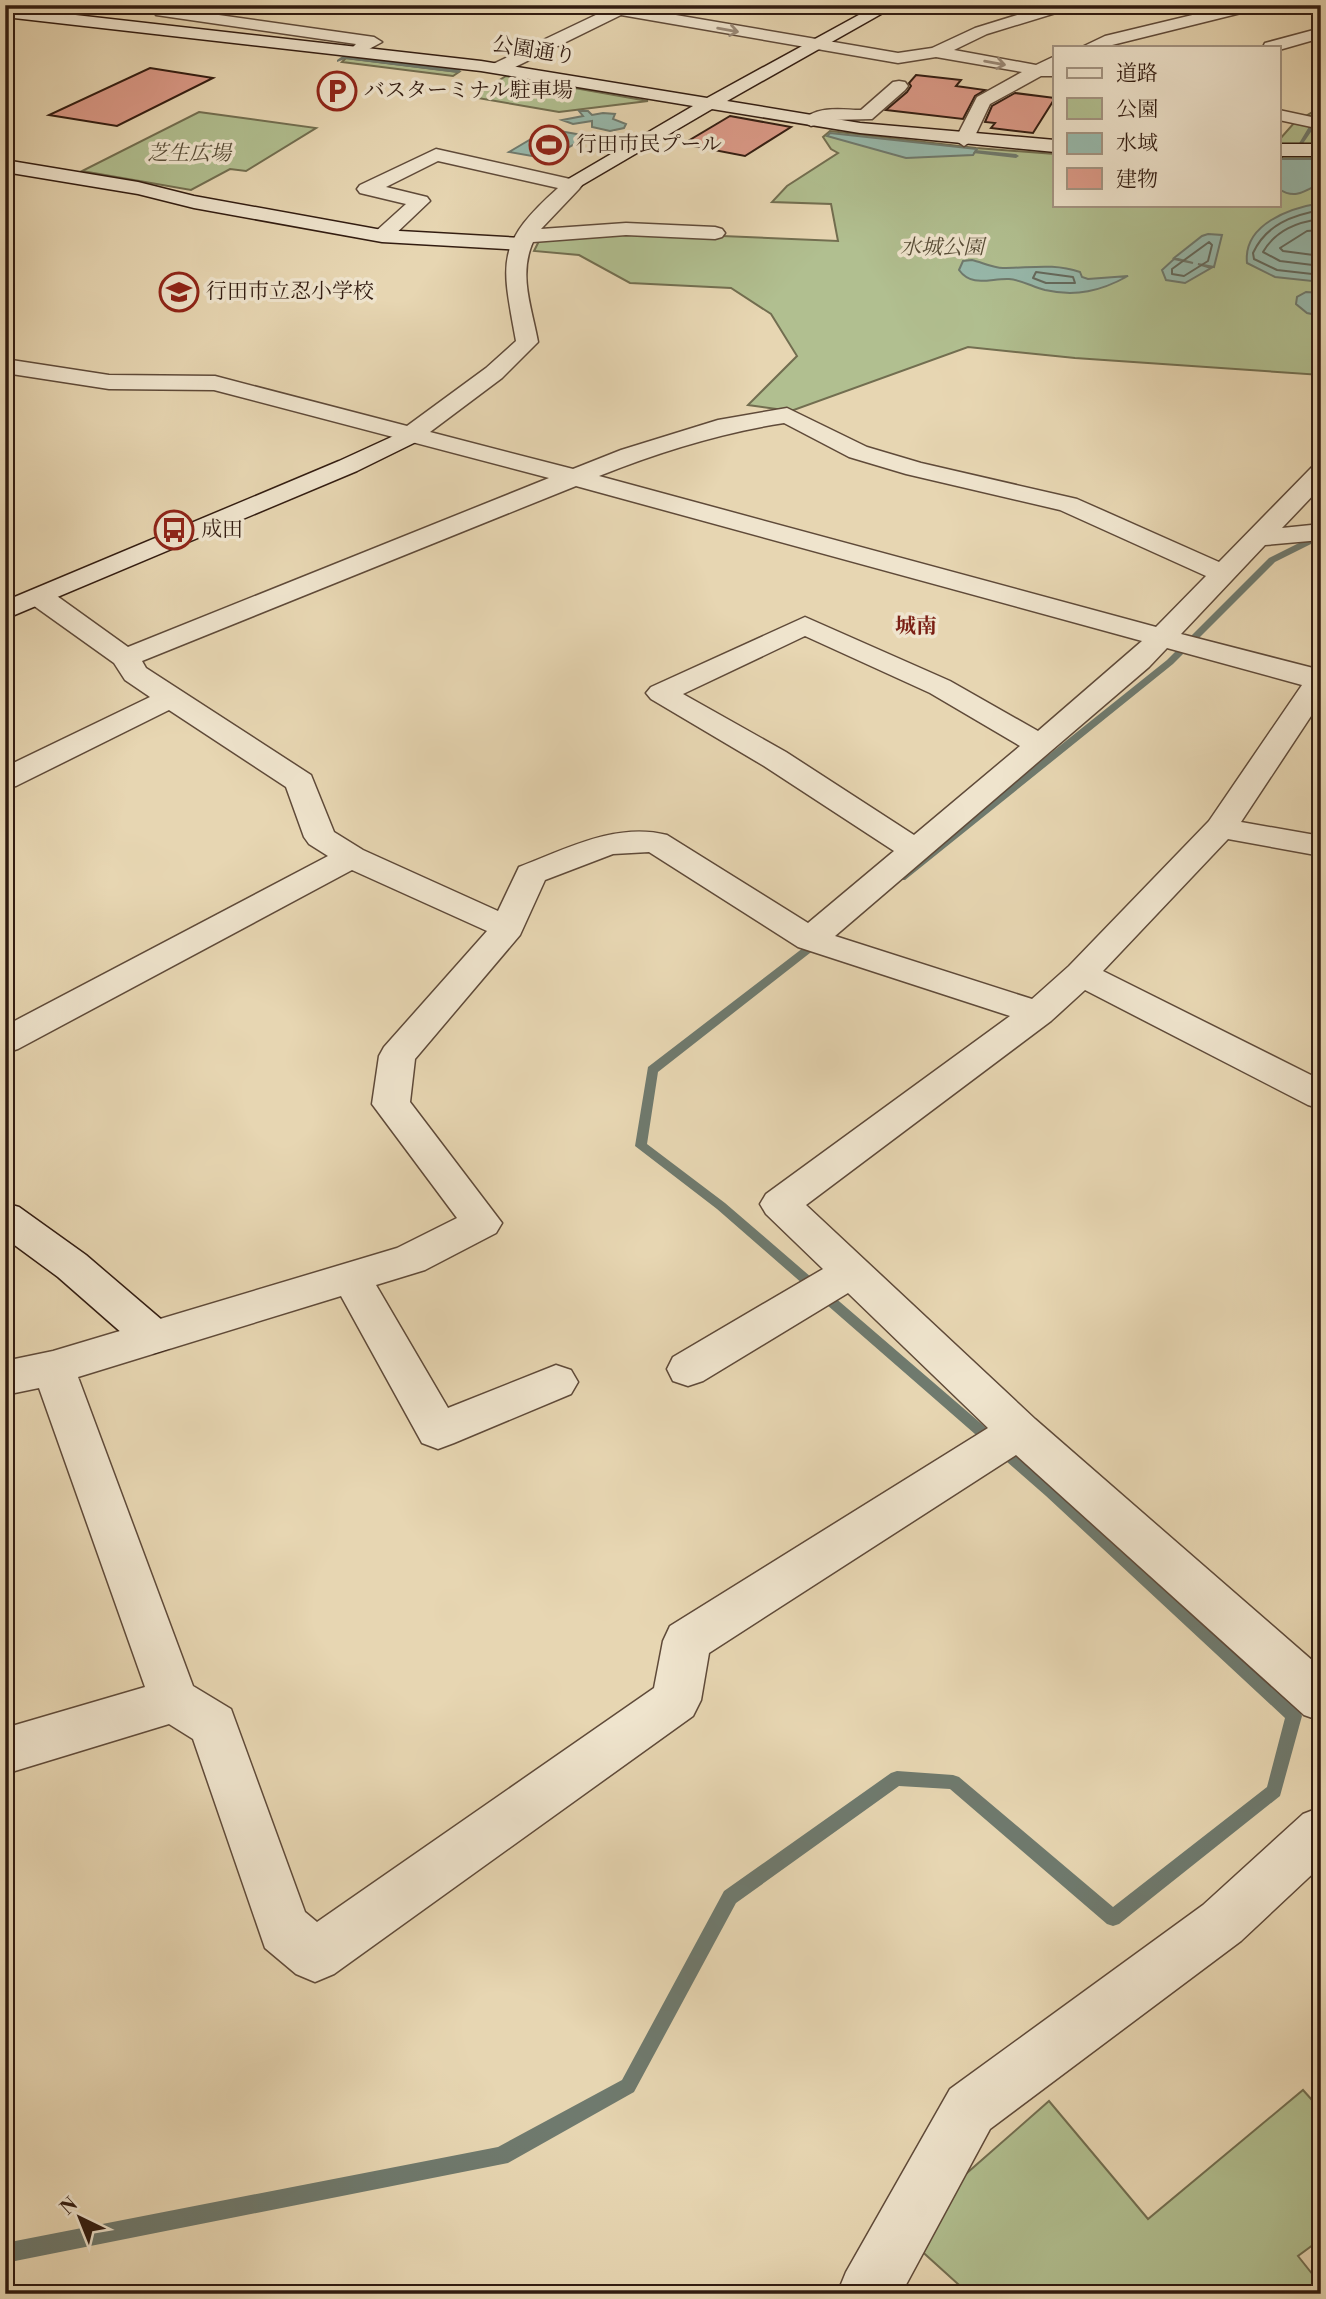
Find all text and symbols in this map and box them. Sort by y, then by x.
one-way arrow [716,24,738,38]
street label: 公園通り [490,32,578,70]
legend [1053,46,1280,206]
one-way arrow [984,57,1006,70]
text: 道路 [1116,61,1158,87]
parking icon: バスターミナル駐車場 [316,70,358,112]
place label: バスターミナル駐車場 [364,78,573,104]
text: 公園 [1116,97,1158,123]
sports icon: 行田市民プール [528,124,570,166]
text: 水域 [1116,131,1158,157]
place label: 行田市民プール [576,132,722,158]
park label: 芝生広場 [147,141,233,167]
text: 建物 [1116,167,1158,193]
park label: 水城公園 [900,235,987,261]
school or university icon: 行田市立忍小学校 [158,271,200,313]
place label: 行田市立忍小学校 [206,279,374,305]
bus stop icon: 成田 [153,509,195,551]
place label: 成田 [201,517,243,543]
district label: 城南 [895,614,937,640]
north arrow [46,2184,116,2254]
text: N [55,2192,83,2220]

